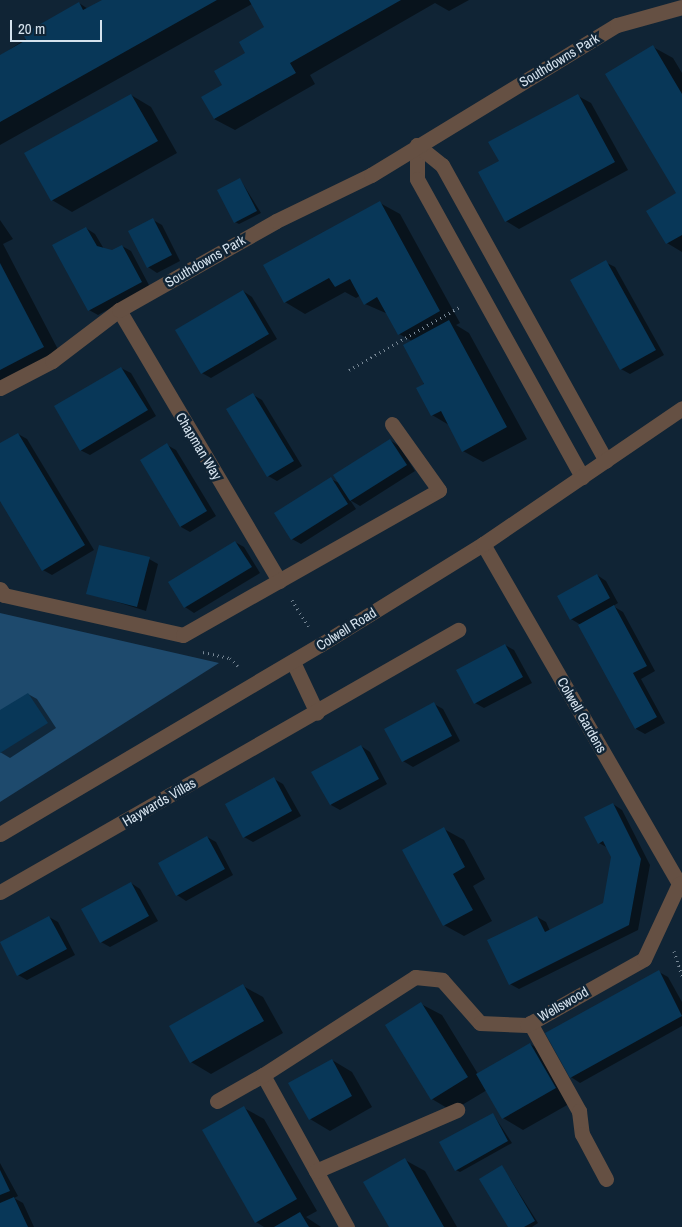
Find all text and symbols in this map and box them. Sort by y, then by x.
scale bar [12,10,105,42]
text: 20 m [18,18,45,39]
street label: Southdowns Park [516,30,602,90]
street label: Southdowns Park [162,231,248,291]
street label: Chapman Way [172,409,226,483]
street label: Colwell Road [313,604,379,654]
street label: Colwell Gardens [554,674,610,756]
street label: Haywards Villas [119,774,199,830]
street label: Wellswood [535,983,591,1025]

